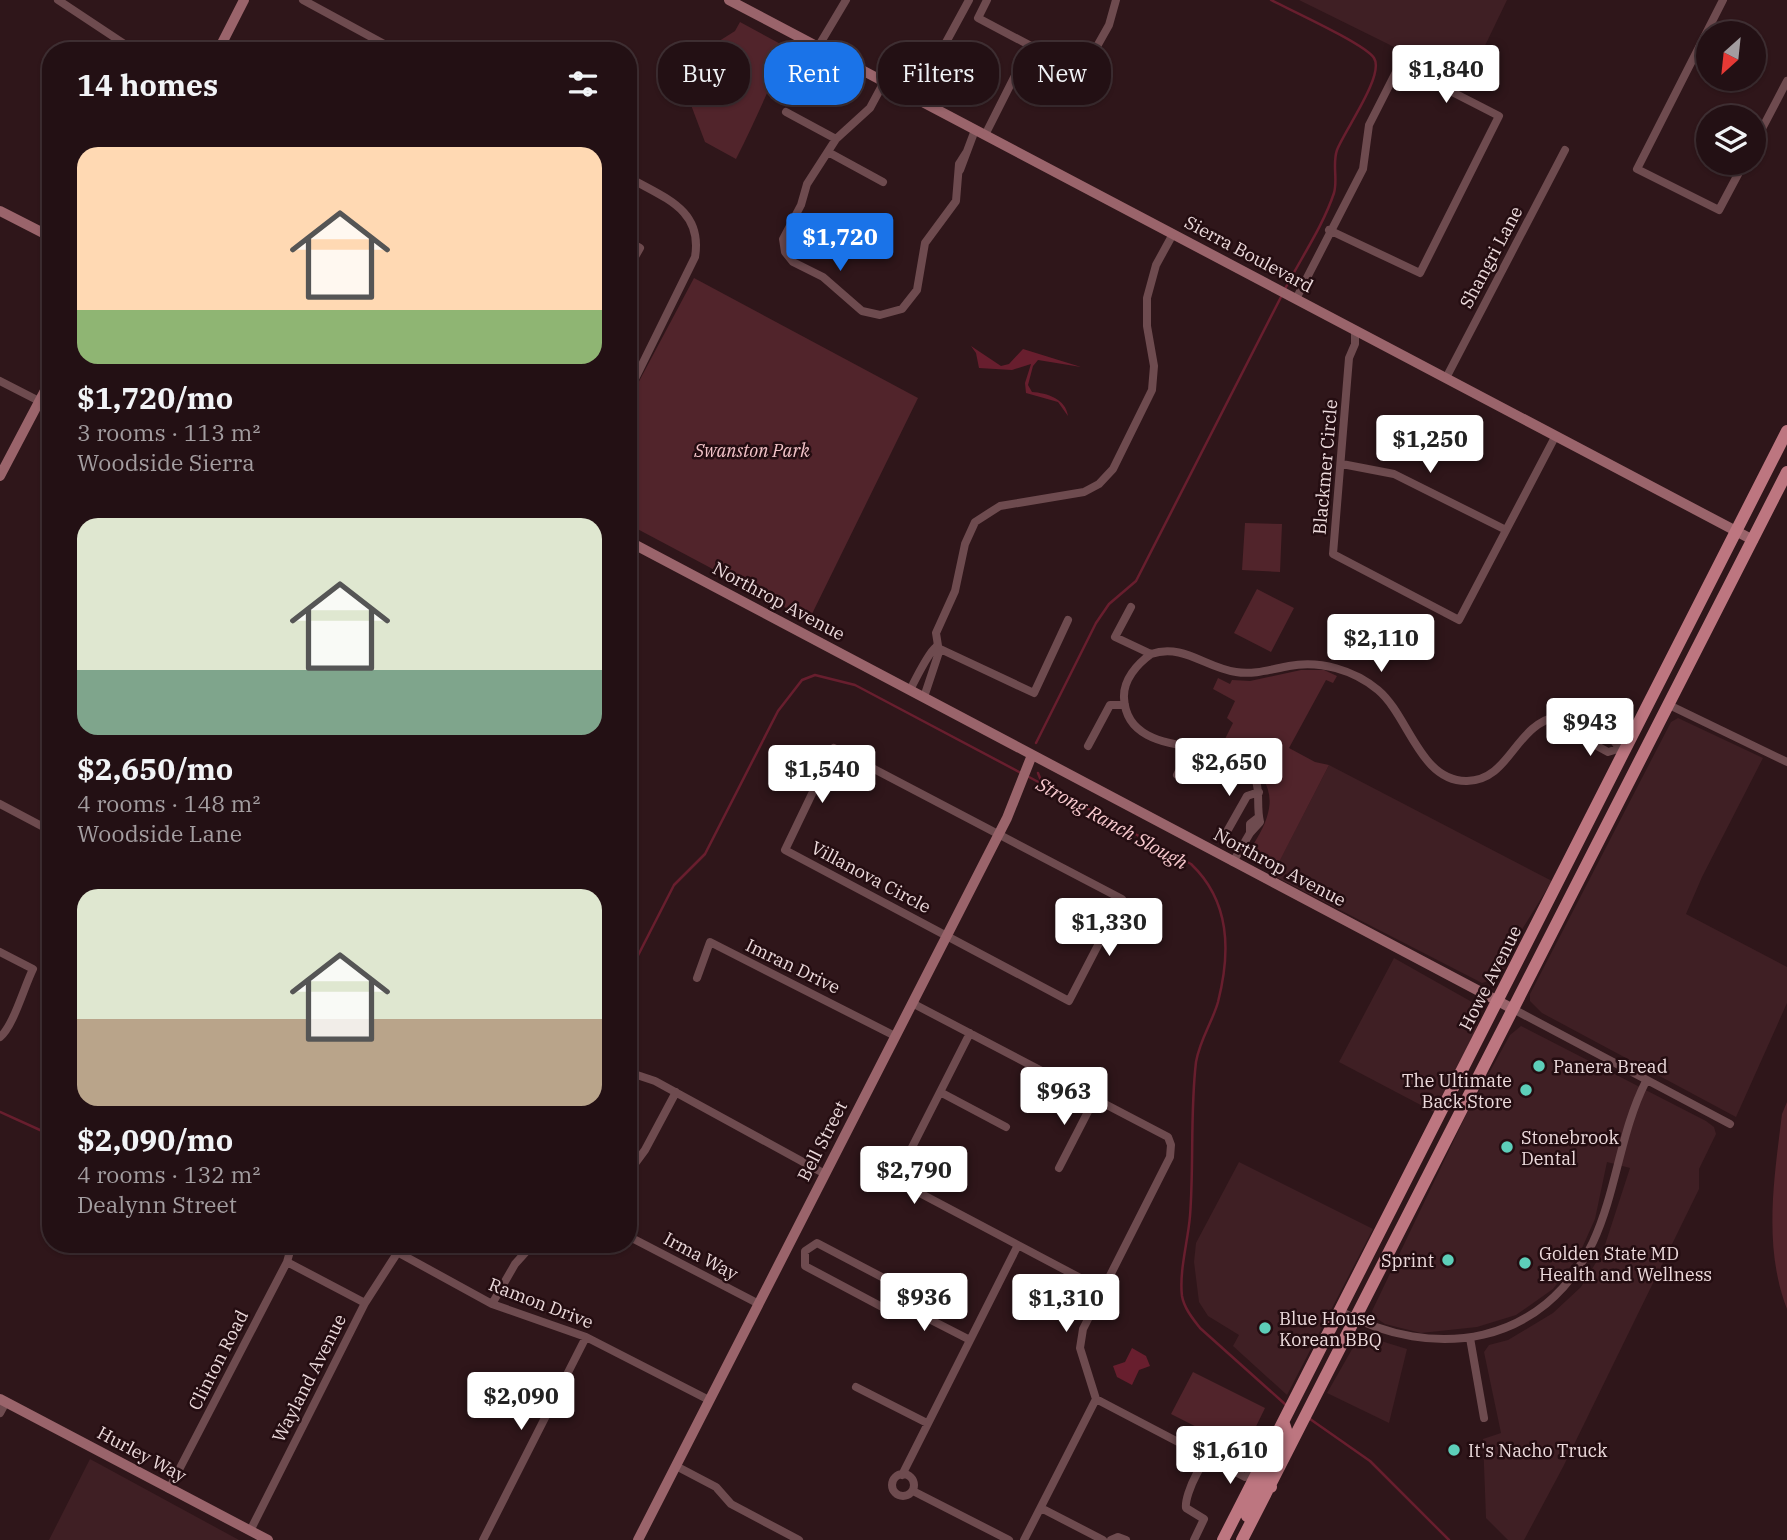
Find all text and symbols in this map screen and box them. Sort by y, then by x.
north arrow [1696,21,1766,91]
map controls [1696,21,1766,175]
chip: Buy [658,42,750,105]
chip: Rent [764,42,864,105]
chip: Filters [878,42,999,105]
chip: New [1013,42,1111,105]
pin: $1,840 [1389,46,1503,105]
text: $1,840 [1408,53,1484,83]
text: 14 homes [77,65,218,104]
icon: filters [564,65,602,103]
button: layers [1696,105,1766,175]
icon: home [277,192,403,318]
street label: Shangri Lane [1454,202,1528,312]
street label: Sierra Boulevard [1181,210,1317,298]
pin: $1,720 [783,214,897,273]
text: $1,720 [802,221,878,251]
text: $1,720/mo [77,378,233,417]
street label: Blackmer Circle [1308,398,1342,536]
pin: $1,250 [1373,416,1487,475]
text: 3 rooms · 113 m² [77,417,260,447]
text: $1,250 [1392,423,1468,453]
park label: Swanston Park [693,439,810,462]
text: Woodside Sierra [77,447,255,477]
street label: Northrop Avenue [709,556,849,646]
icon: home [277,563,403,689]
pin: $2,110 [1324,614,1438,674]
text: $2,110 [1343,622,1419,652]
pin: $943 [1549,698,1631,758]
text: $943 [1562,706,1618,736]
pin: $2,650 [1172,738,1286,798]
pin: $1,540 [765,746,879,805]
text: $2,650 [1191,746,1267,776]
text: $2,650/mo [77,749,233,788]
text: $1,540 [784,753,860,783]
water label: Strong Ranch Slough [1031,771,1192,875]
text: 4 rooms · 148 m² [77,788,260,818]
text: Woodside Lane [77,818,242,848]
street label: Northrop Avenue [1210,822,1350,912]
street label: Villanova Circle [807,836,935,918]
pin: $1,330 [1052,898,1166,958]
text: $1,330 [1071,906,1147,936]
street label: Howe Avenue [1454,921,1526,1035]
street label: Imran Drive [742,933,844,999]
icon: home [277,934,403,1060]
place label: Panera Bread [1553,1055,1668,1078]
marker: Panera Bread [1531,1058,1547,1074]
pin: $963 [1023,1068,1105,1127]
place label: The Ultimate Back Store [1402,1069,1512,1113]
text: $963 [1036,1075,1092,1105]
marker: The Ultimate Back Store [1518,1082,1534,1098]
street label: Bell Street [792,1097,852,1185]
text: $2,090/mo [77,1120,233,1159]
place label: Stonebrook Dental [1521,1126,1619,1170]
marker: Stonebrook Dental [1499,1139,1515,1155]
pin: $2,790 [857,1146,971,1206]
text: $2,790 [876,1154,952,1184]
text: 4 rooms · 132 m² [77,1159,260,1189]
text: Dealynn Street [77,1189,237,1219]
street label: Irma Way [660,1227,742,1285]
place label: Golden State MD Health and Wellness [1539,1242,1712,1286]
place label: Sprint [1381,1249,1434,1272]
marker: Sprint [1440,1252,1456,1268]
marker: Golden State MD Health and Wellness [1517,1255,1533,1271]
street label: Ramon Drive [485,1272,597,1334]
pin: $936 [883,1274,965,1333]
pin: $1,310 [1009,1274,1123,1334]
text: $936 [896,1281,952,1311]
text: $1,310 [1028,1282,1104,1312]
street label: Clinton Road [183,1306,253,1414]
place label: Blue House Korean BBQ [1279,1307,1382,1351]
street label: Wayland Avenue [267,1310,351,1446]
marker: Blue House Korean BBQ [1257,1320,1273,1336]
pin: $2,090 [464,1372,578,1432]
text: $2,090 [483,1380,559,1410]
street label: Hurley Way [93,1421,191,1487]
pin: $1,610 [1173,1426,1287,1486]
text: $1,610 [1192,1434,1268,1464]
place label: It's Nacho Truck [1468,1439,1608,1462]
marker: It's Nacho Truck [1446,1442,1462,1458]

